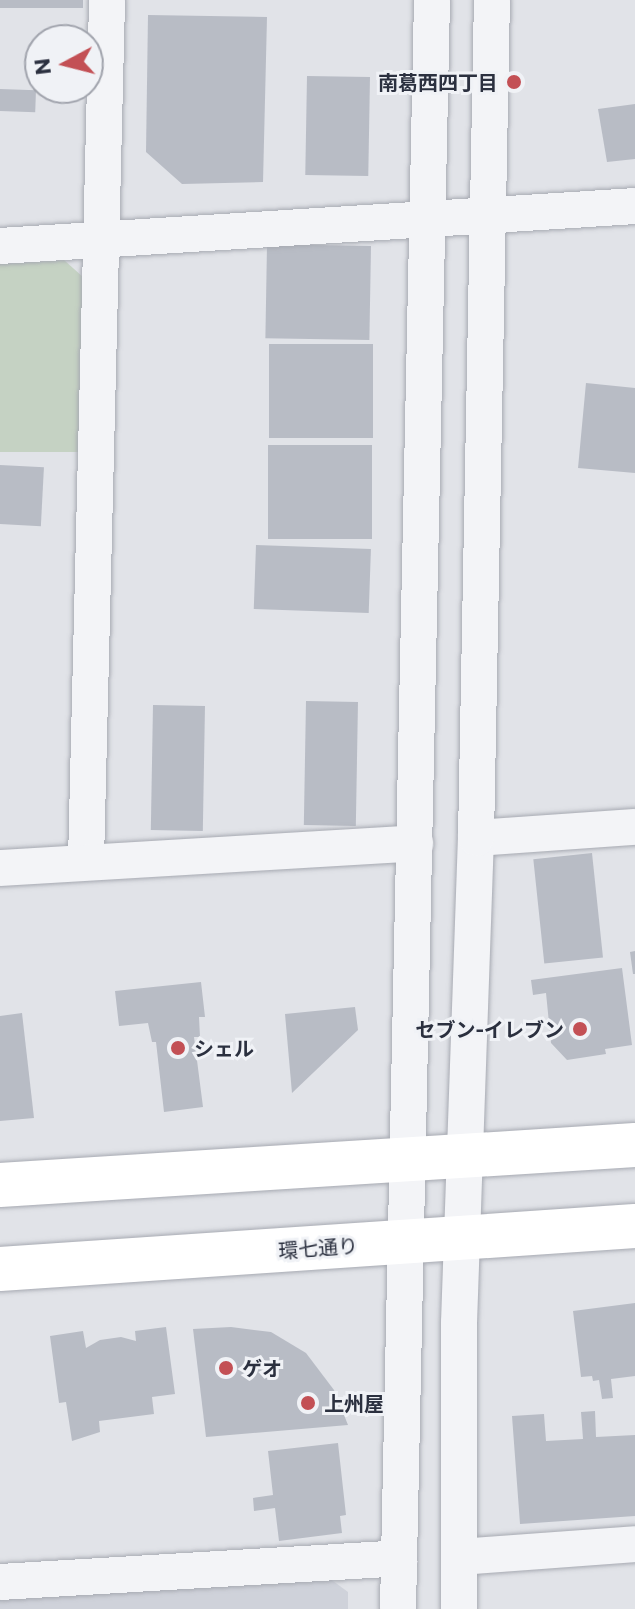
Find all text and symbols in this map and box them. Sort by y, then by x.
north arrow [24,24,104,104]
text: N [27,57,56,77]
place label: 南葛西四丁目 [378,70,498,94]
marker: 南葛西四丁目 [505,73,523,91]
place label: セブン-イレブン [415,1017,564,1041]
marker: セブン-イレブン [571,1020,589,1038]
place label: シェル [194,1036,254,1060]
marker: シェル [169,1039,187,1057]
street label: 環七通り [277,1233,359,1263]
place label: ゲオ [242,1356,282,1380]
marker: ゲオ [217,1359,235,1377]
place label: 上州屋 [324,1391,384,1415]
marker: 上州屋 [299,1394,317,1412]

